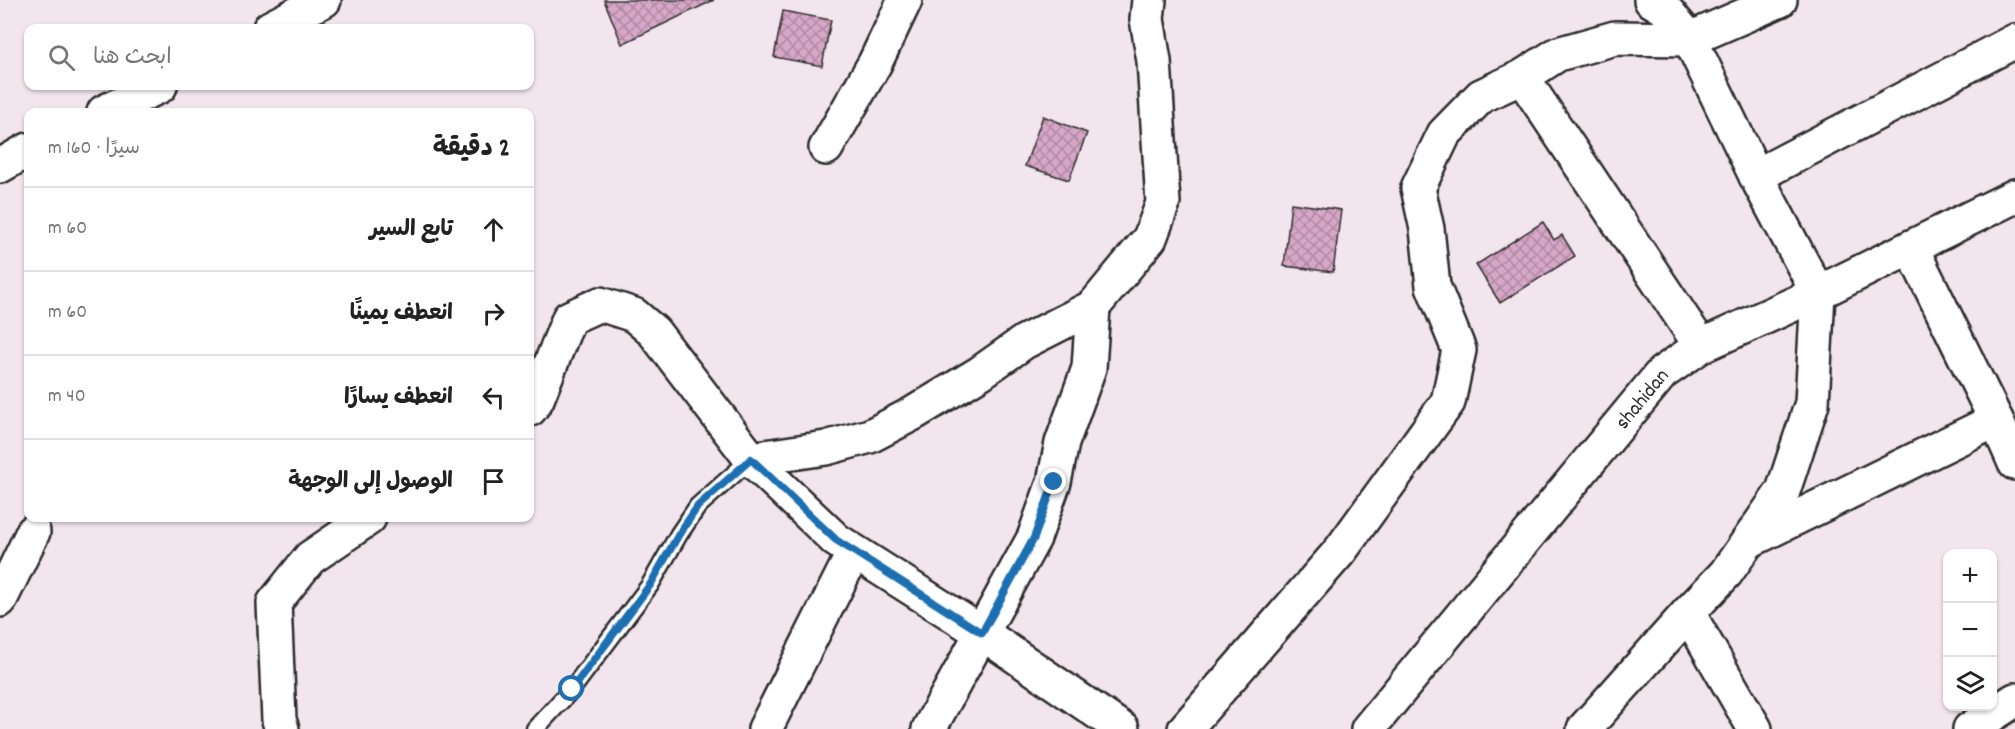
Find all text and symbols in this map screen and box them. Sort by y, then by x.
search box [24,24,534,90]
icon: search [45,41,78,74]
text: ابحث هنا [93,43,172,74]
text: 2 دقيقة [433,131,510,168]
text: سيرًا · 160 m [48,135,140,163]
icon: ahead [477,213,510,246]
text: 60 m [48,215,87,243]
text: تابع السير [370,215,453,246]
icon: right [477,297,510,330]
text: 60 m [48,299,87,327]
text: انعطف يمينًا [350,299,453,330]
street label: shahidan [1609,363,1678,437]
icon: left [477,381,510,414]
text: 40 m [48,383,86,411]
text: انعطف يسارًا [344,383,453,414]
icon: arrive [477,465,510,498]
text: الوصول إلى الوجهة [288,467,453,498]
route end [1040,468,1066,494]
map controls [1943,549,1997,711]
button: + [1943,549,1997,603]
button: − [1943,603,1997,657]
button: layers [1943,657,1997,711]
route start [558,675,584,701]

